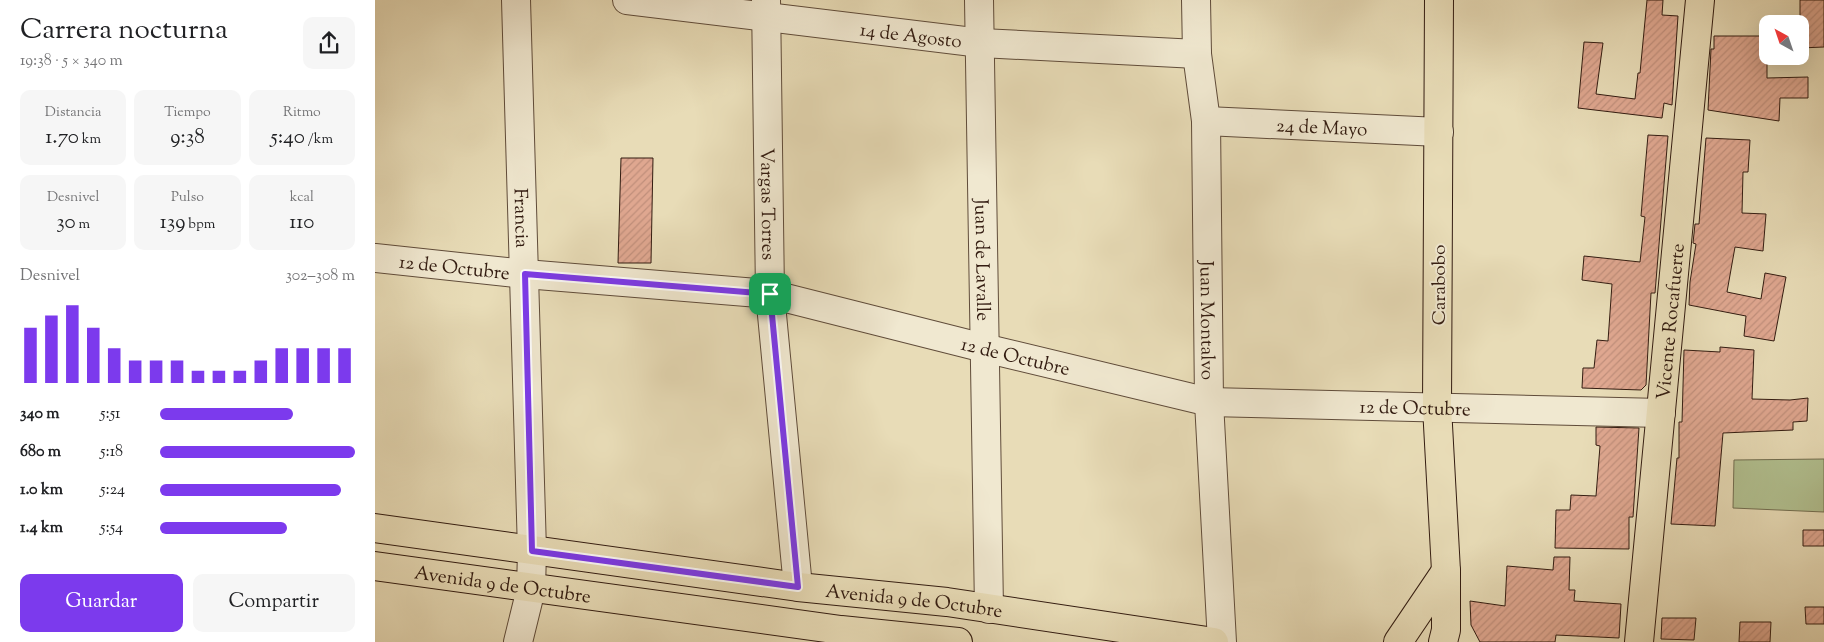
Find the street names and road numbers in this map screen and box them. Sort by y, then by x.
street label: 14 de Agosto [858,17,963,57]
street label: 24 de Mayo [1275,113,1368,145]
street label: Vargas Torres [752,148,781,260]
street label: Francia [505,188,534,249]
street label: Juan de Lavalle [966,198,995,321]
street label: Vicente Rocafuerte [1651,242,1693,401]
street label: Carabobo [1427,245,1454,325]
street label: 12 de Octubre [398,250,511,288]
street label: Juan Montalvo [1191,260,1220,380]
street label: 12 de Octubre [958,332,1073,384]
street label: 12 de Octubre [1359,395,1471,424]
street label: Avenida 9 de Octubre [412,561,593,612]
street label: Avenida 9 de Octubre [824,579,1004,626]

